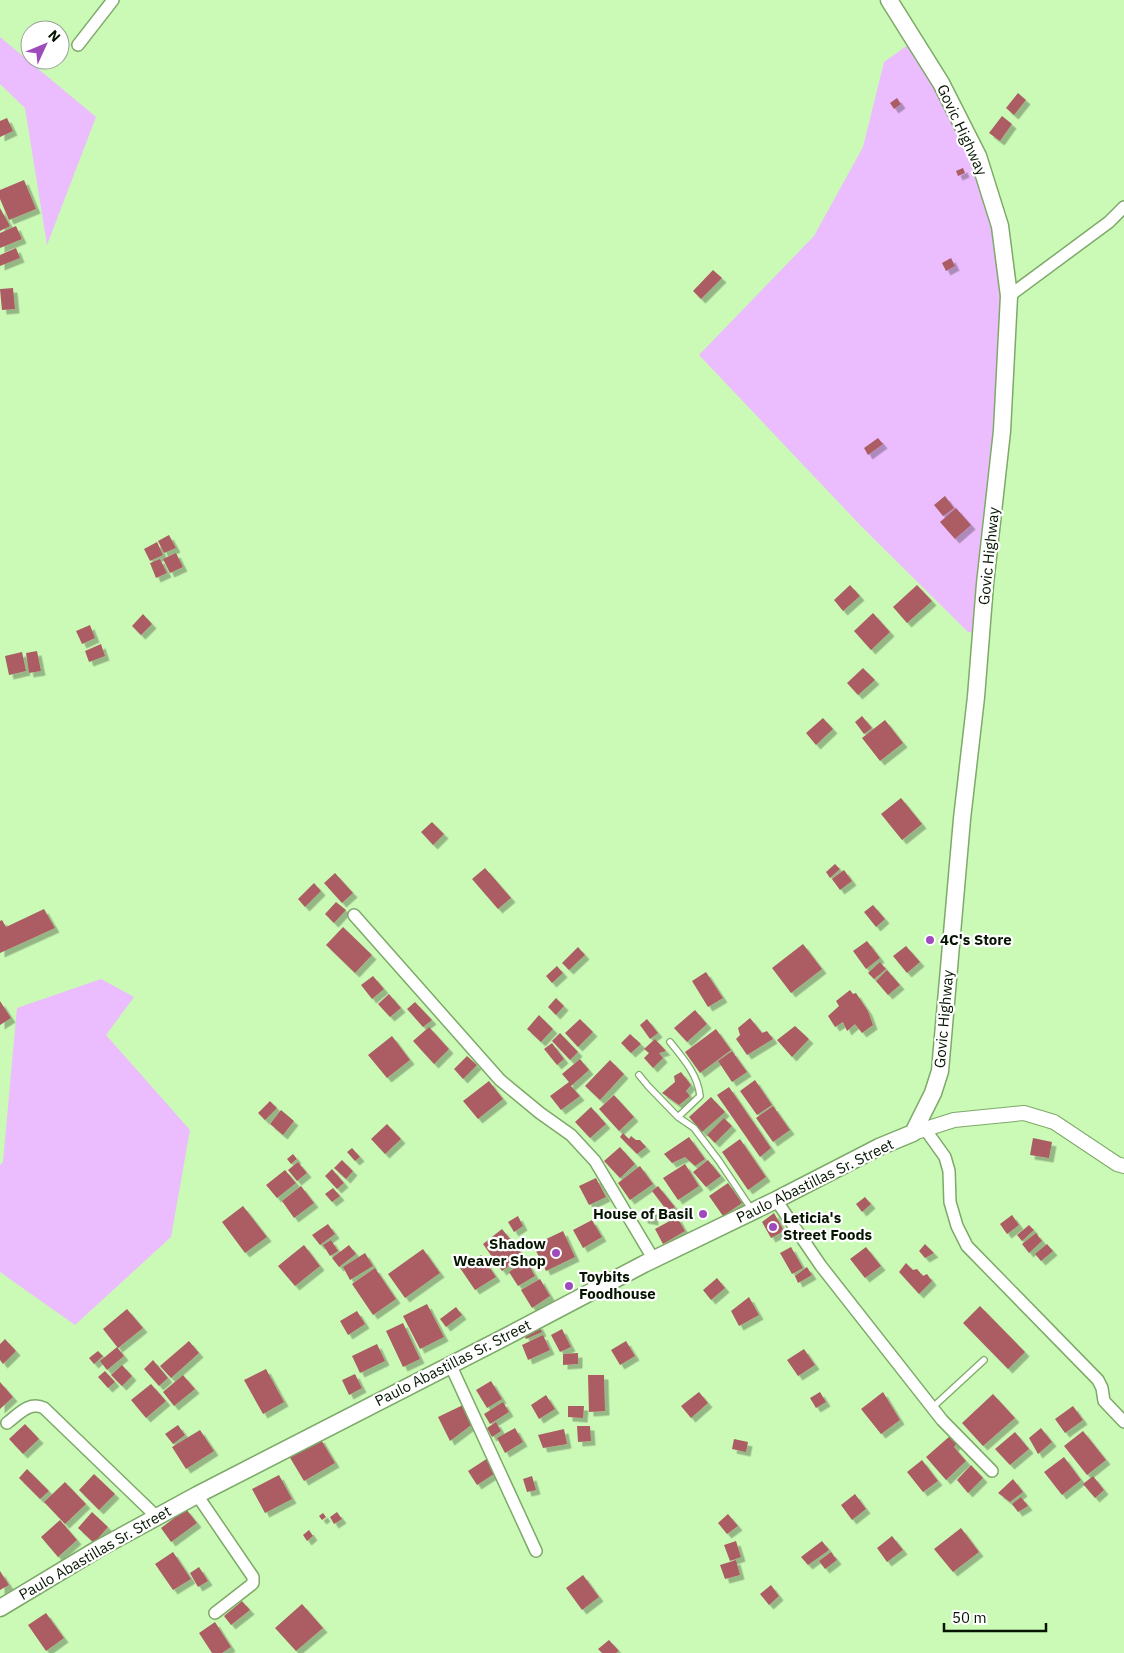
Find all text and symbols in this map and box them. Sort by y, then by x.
north arrow [20,20,70,70]
text: N [44,26,64,46]
street label: Govic Highway [933,81,992,179]
street label: Govic Highway [974,505,1003,606]
place label: 4C's Store [940,930,1012,949]
marker: 4C's Store [924,934,936,946]
street label: Govic Highway [930,969,957,1069]
street label: Paulo Abastillas Sr. Street [733,1134,897,1227]
place label: House of Basil [593,1204,693,1223]
marker: House of Basil [697,1208,709,1220]
place label: Leticia's Street Foods [783,1208,872,1244]
marker: Leticia's Street Foods [767,1221,779,1233]
place label: Shadow Weaver Shop [453,1234,546,1270]
marker: Shadow Weaver Shop [550,1247,562,1259]
place label: Toybits Foodhouse [579,1267,656,1303]
marker: Toybits Foodhouse [563,1280,575,1292]
street label: Paulo Abastillas Sr. Street [371,1315,534,1410]
street label: Paulo Abastillas Sr. Street [15,1501,174,1604]
scale bar [944,1600,1046,1632]
text: 50 m [952,1608,987,1627]

